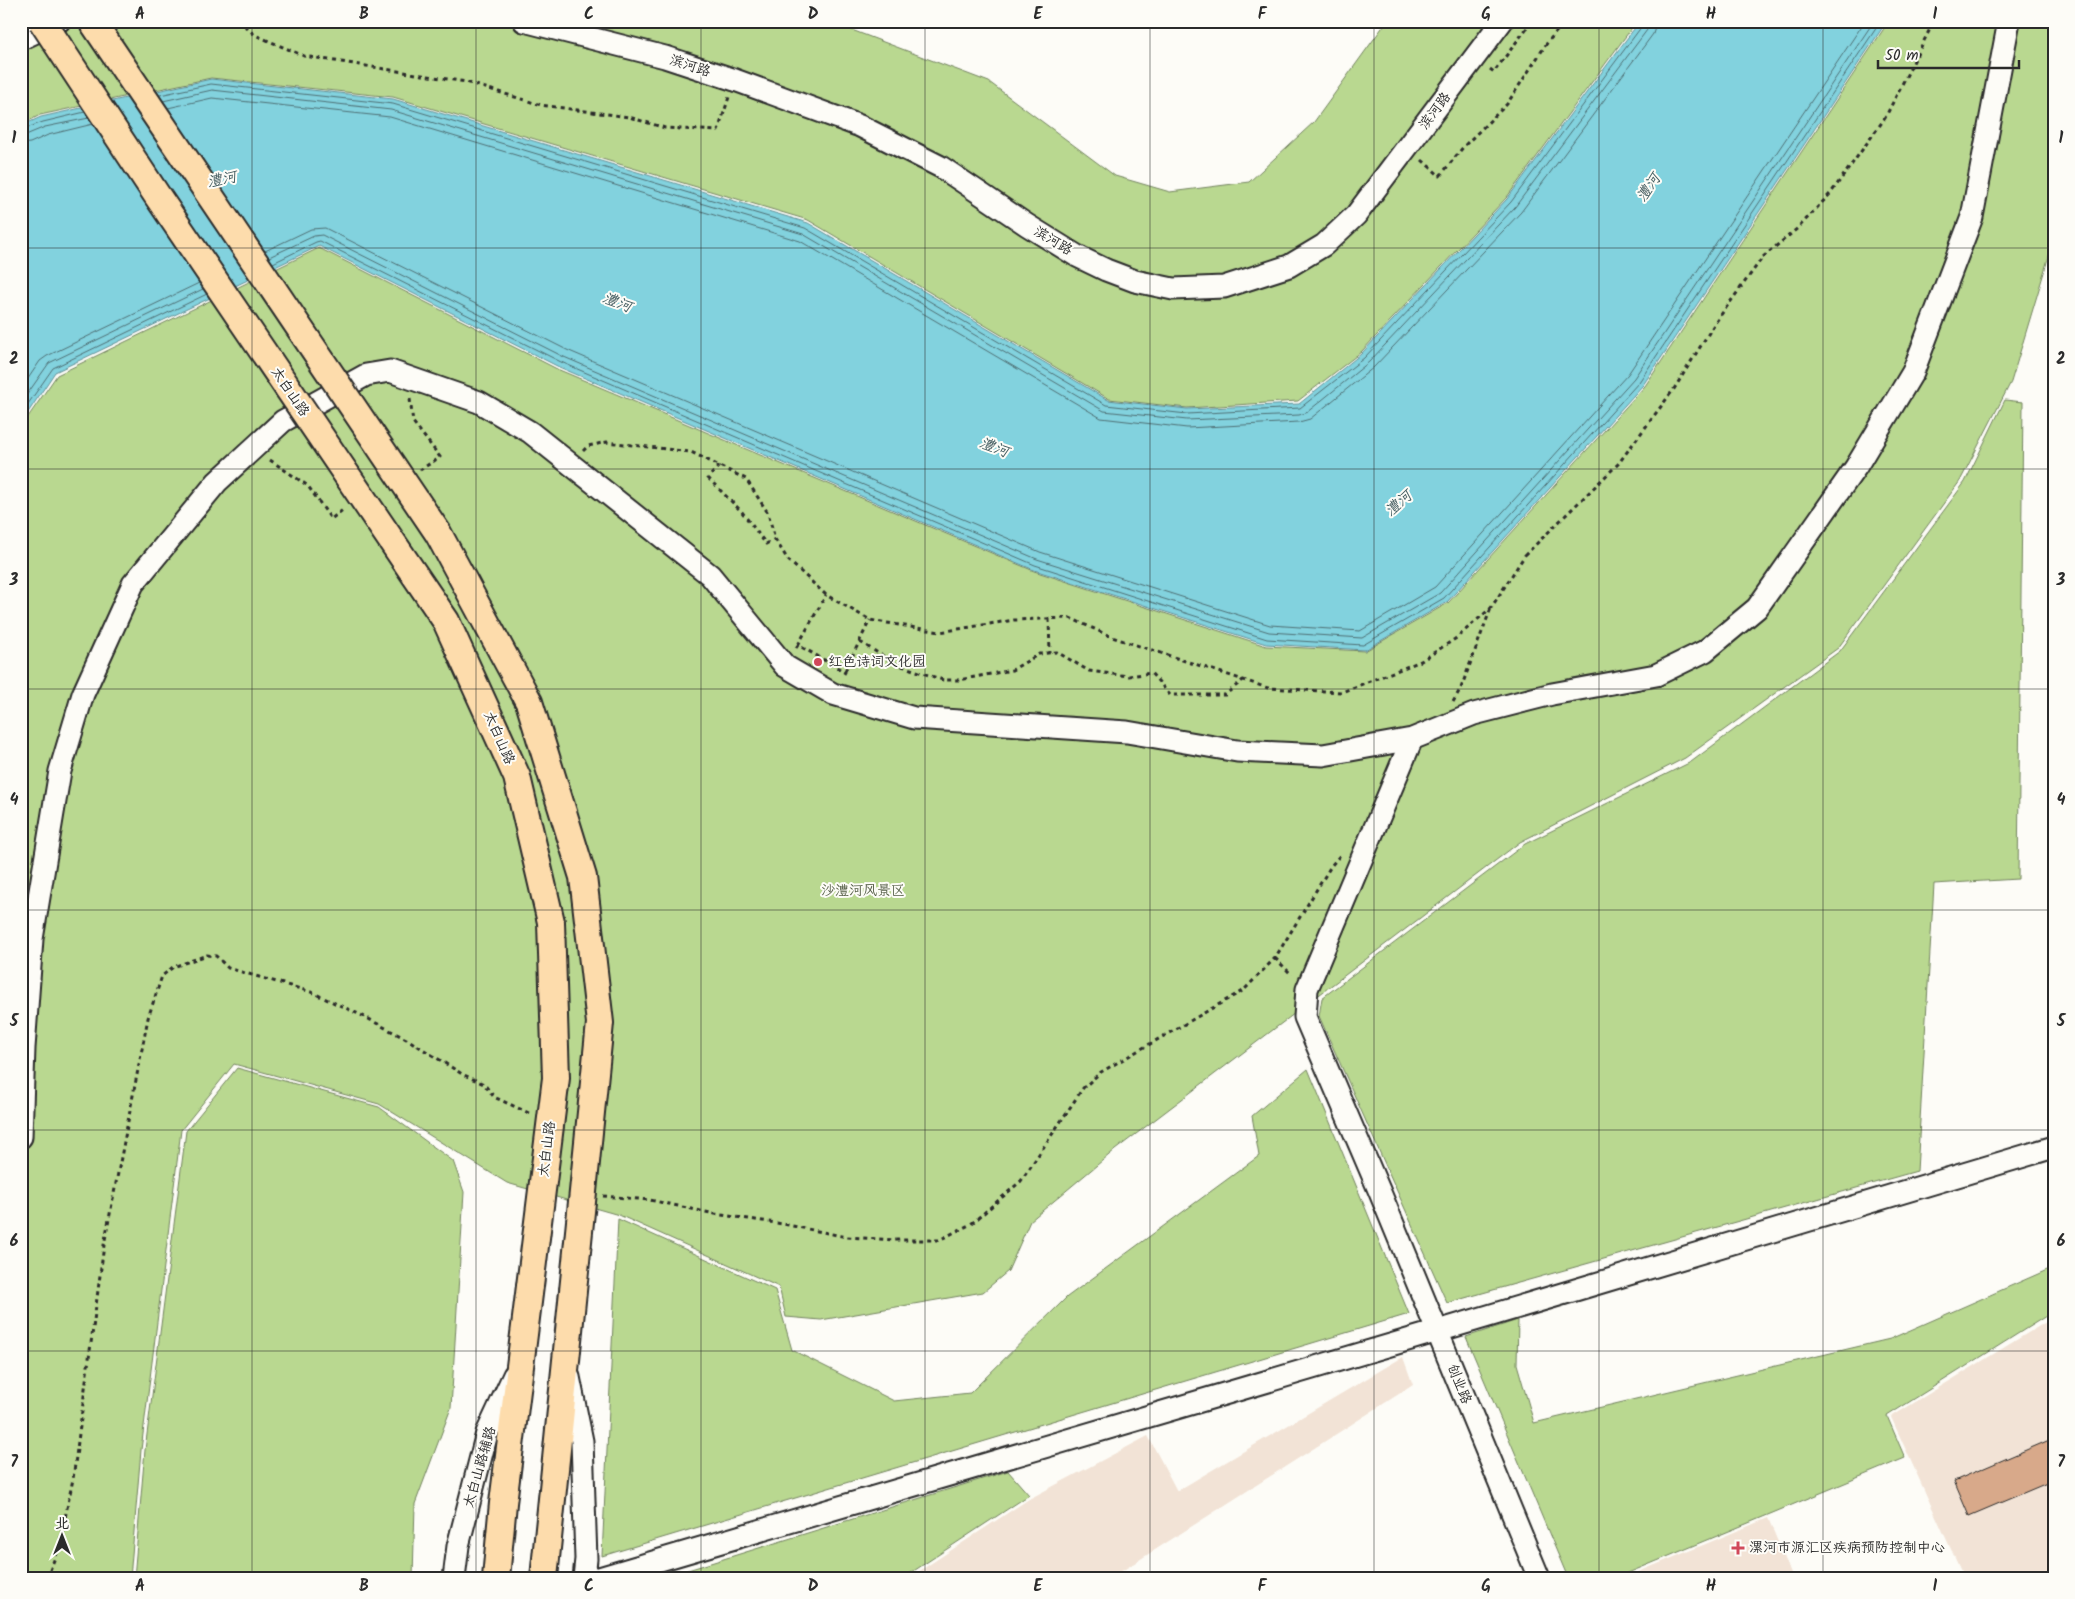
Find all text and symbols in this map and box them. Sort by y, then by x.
text: A [135,2,145,27]
text: B [359,2,369,27]
text: C [584,2,594,27]
text: D [808,2,819,27]
text: E [1034,2,1044,27]
text: F [1258,2,1268,27]
text: G [1481,2,1491,27]
text: H [1706,2,1716,27]
text: I [1933,2,1938,27]
scale bar [1878,38,2019,70]
text: 50 m [1885,44,1919,68]
street label: 滨河路 [667,49,713,83]
street label: 滨河路 [1414,88,1456,134]
text: 1 [12,126,17,151]
text: 1 [2059,126,2064,151]
water label: 澧河 [205,165,242,195]
water label: 澧河 [1631,166,1669,207]
street label: 滨河路 [1029,221,1077,261]
water label: 澧河 [599,286,638,321]
text: 2 [9,347,19,372]
text: 2 [2056,347,2066,372]
street label: 太白山路 [265,363,315,421]
water label: 澧河 [976,431,1015,466]
water label: 澧河 [1380,483,1420,523]
text: 3 [9,568,19,593]
text: 3 [2056,568,2066,593]
place label: 红色诗词文化园 [828,651,926,673]
marker: 红色诗词文化园 [812,656,824,668]
street label: 太白山路 [478,708,520,768]
text: 4 [10,788,19,813]
text: 4 [2057,788,2066,813]
park label: 沙澧河风景区 [821,880,905,902]
text: 5 [9,1009,20,1034]
text: 5 [2056,1009,2067,1034]
street label: 太白山路 [533,1120,561,1178]
text: 6 [10,1229,19,1254]
text: 6 [2057,1229,2066,1254]
street label: 创业路 [1441,1360,1477,1408]
street label: 太白山路辅路 [458,1424,502,1510]
text: 7 [10,1450,18,1475]
text: 7 [2057,1450,2065,1475]
north arrow [38,1512,88,1562]
text: 北 [55,1513,69,1535]
place label: 漯河市源汇区疾病预防控制中心 [1749,1537,1945,1559]
marker: 漯河市源汇区疾病预防控制中心 [1731,1541,1745,1555]
text: A [135,1574,145,1599]
text: B [359,1574,369,1599]
text: C [584,1574,594,1599]
text: D [808,1574,819,1599]
text: E [1034,1574,1044,1599]
text: F [1258,1574,1268,1599]
text: G [1481,1574,1491,1599]
text: H [1706,1574,1716,1599]
text: I [1933,1574,1938,1599]

